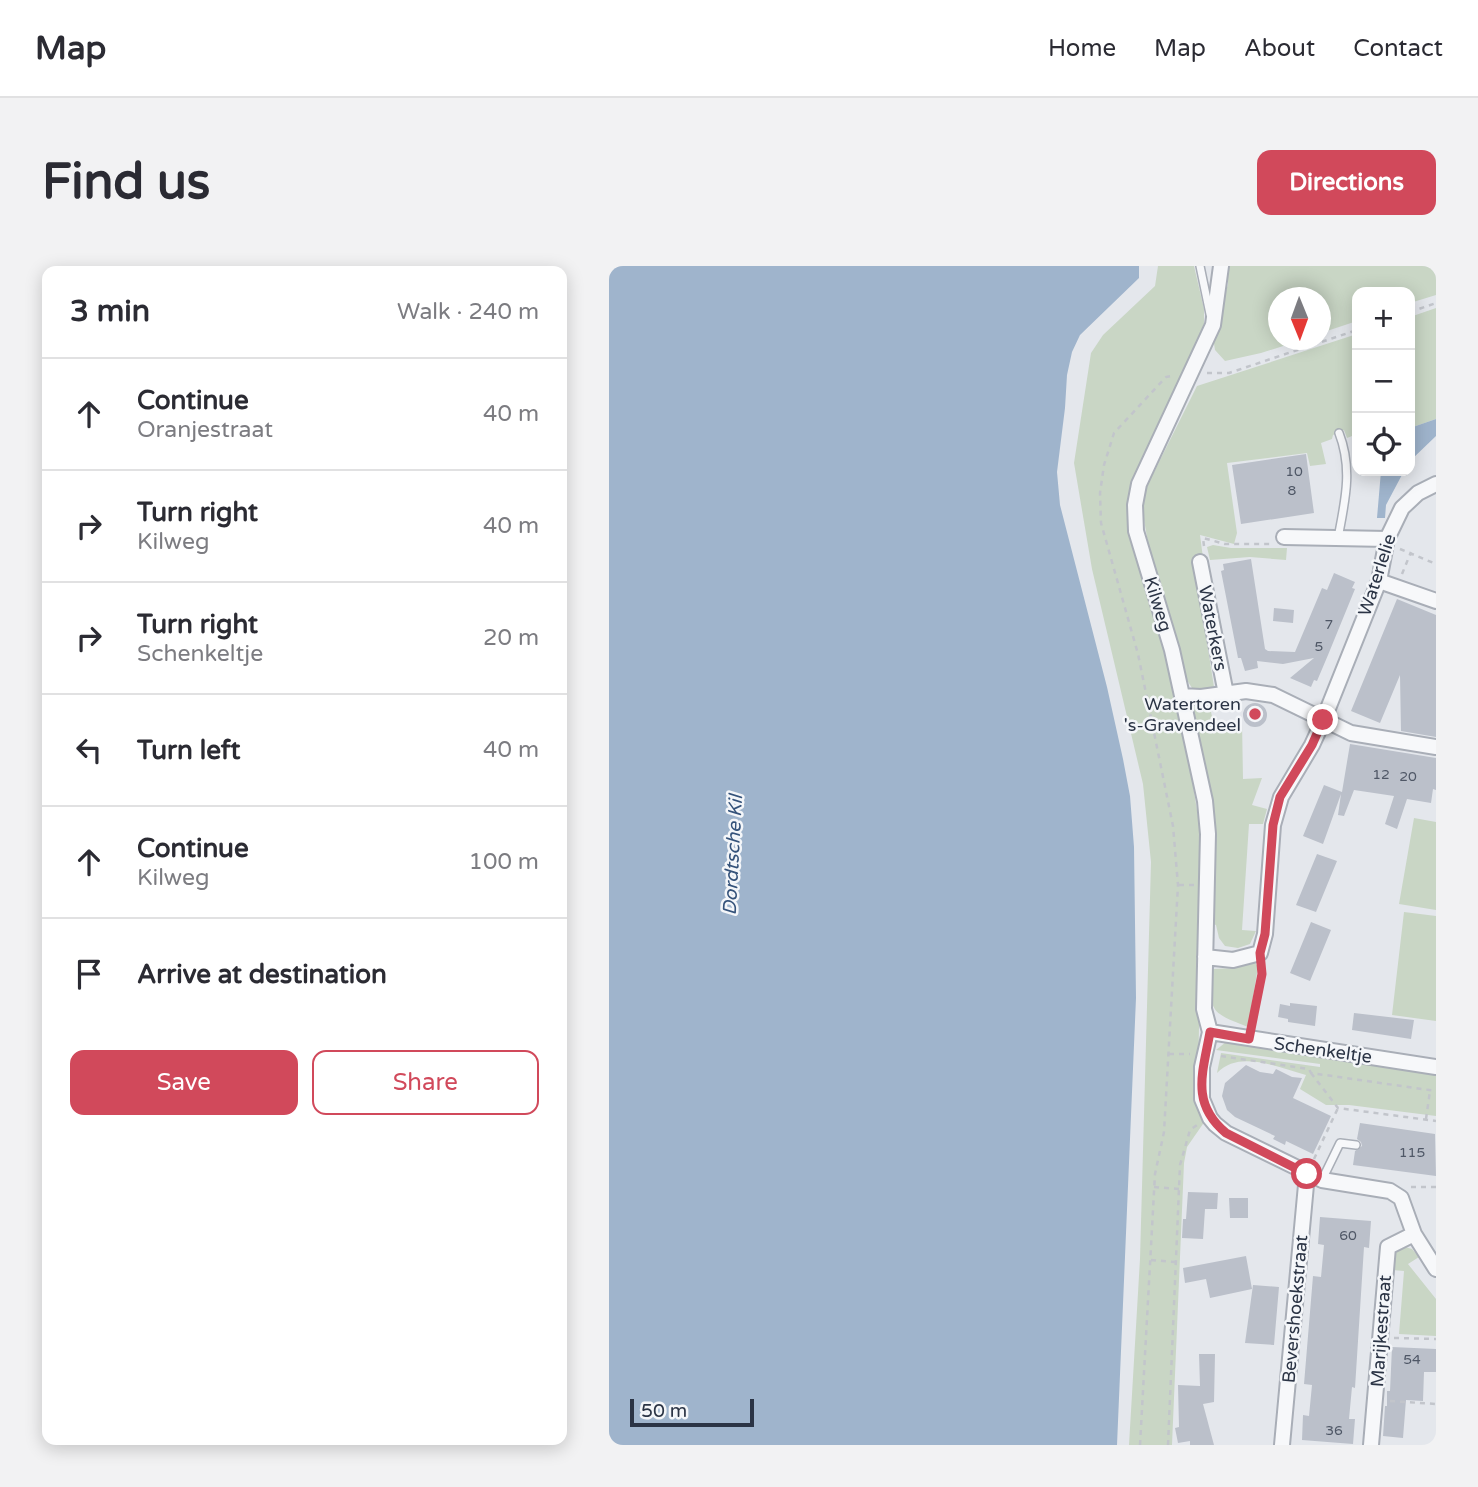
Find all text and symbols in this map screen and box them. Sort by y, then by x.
text: Map [35,29,106,68]
text: Home [1048,34,1116,63]
text: Map [1154,34,1206,63]
text: About [1244,34,1315,63]
text: Contact [1353,34,1443,63]
button: Directions [1257,150,1436,215]
text: Find us [42,153,210,212]
north arrow [1268,287,1331,350]
map controls [1352,287,1415,476]
button: + [1352,287,1415,350]
text: 3 min [70,293,150,330]
text: Walk · 240 m [397,298,539,326]
button: − [1352,350,1415,413]
text: Continue [137,385,249,416]
icon: ahead [70,395,108,433]
text: 40 m [483,400,539,428]
button: locate [1352,413,1415,476]
text: Oranjestraat [137,416,273,444]
house number: 10 [1285,463,1303,480]
house number: 8 [1288,482,1297,499]
text: Turn right [137,497,258,528]
icon: right [70,507,108,545]
text: 40 m [483,512,539,540]
text: Kilweg [137,528,209,556]
street label: Waterlelie [1353,531,1401,619]
street label: Kilweg [1139,574,1177,634]
street label: Waterkers [1194,583,1232,673]
text: Turn right [137,609,258,640]
house number: 7 [1325,616,1333,633]
icon: right [70,619,108,657]
text: 20 m [483,624,539,652]
house number: 5 [1315,638,1323,655]
text: Schenkeltje [137,640,263,668]
place label: Watertoren 's-Gravendeel [1124,693,1241,736]
route end [1307,704,1338,735]
marker: Watertoren 's-Gravendeel [1247,706,1263,722]
icon: left [70,731,108,769]
text: Turn left [137,735,240,766]
text: 40 m [483,736,539,764]
house number: 12 [1372,766,1390,783]
house number: 20 [1399,768,1417,785]
water label: Dordtsche Kil [719,792,747,916]
text: Continue [137,833,249,864]
icon: ahead [70,843,108,881]
text: 100 m [469,848,539,876]
text: Kilweg [137,864,209,892]
icon: arrive [70,955,108,993]
text: Arrive at destination [137,959,387,990]
street label: Schenkeltje [1273,1032,1373,1068]
button: Save [70,1050,298,1115]
button: Share [312,1050,539,1115]
house number: 115 [1399,1144,1425,1161]
route start [1291,1158,1322,1189]
house number: 60 [1339,1227,1357,1244]
street label: Bevershoekstraat [1278,1234,1312,1384]
street label: Marijkestraat [1366,1274,1396,1388]
house number: 54 [1403,1351,1421,1368]
scale bar [630,1396,754,1428]
text: 50 m [641,1400,687,1422]
house number: 36 [1325,1422,1343,1439]

